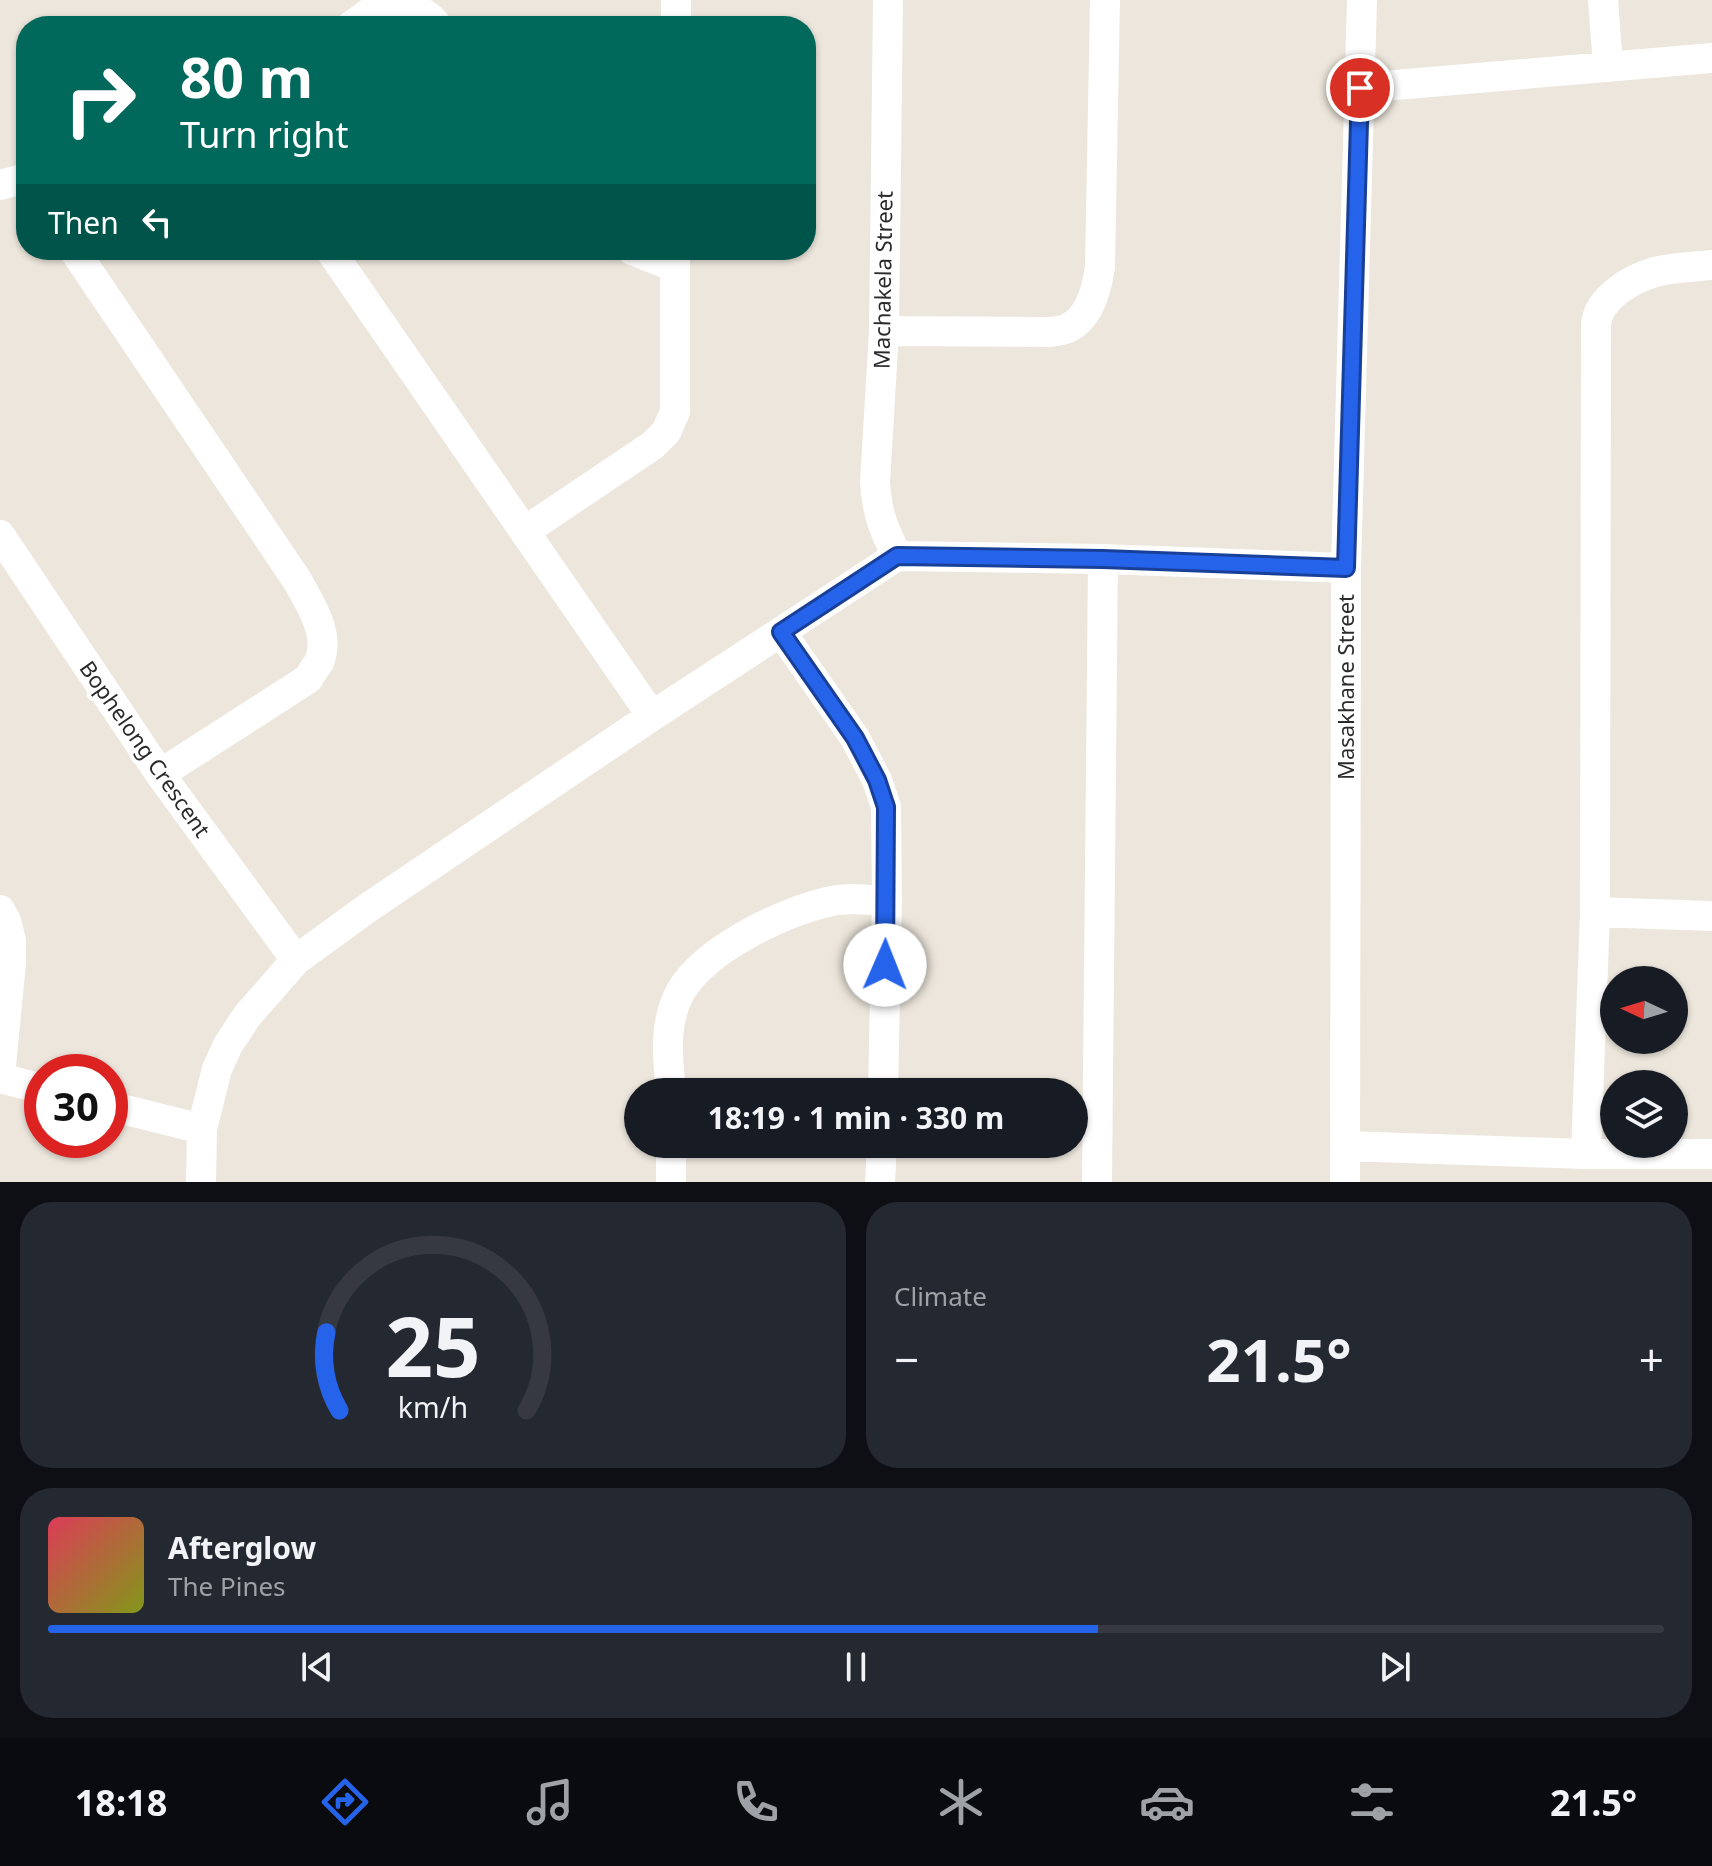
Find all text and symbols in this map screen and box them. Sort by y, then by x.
text: 80 m [180,38,313,114]
icon: right [48,48,152,152]
pin [1326,54,1394,122]
icon: arrive [1338,66,1382,110]
text: Turn right [180,110,348,159]
street label: Machakela Street [865,191,899,369]
icon: left [135,200,179,244]
text: Then [48,202,119,243]
street label: Masakhane Street [1330,594,1360,780]
street label: Bophelong Crescent [74,654,218,843]
position arrow [843,923,927,1007]
north arrow [1600,966,1688,1054]
map controls [1600,966,1688,1158]
speed limit sign: 30 [24,1054,128,1158]
button: layers [1600,1070,1688,1158]
text: 18:19 · 1 min · 330 m [708,1097,1004,1138]
text: Climate [894,1278,987,1314]
text: 25 [385,1288,481,1401]
text: 21.5° [1206,1318,1352,1400]
text: − [894,1329,919,1389]
text: + [1639,1329,1664,1389]
text: km/h [398,1387,468,1426]
text: Afterglow [168,1527,316,1568]
text: The Pines [168,1568,286,1604]
icon: previous [295,1645,339,1689]
icon: pause [834,1645,878,1689]
icon: next [1373,1645,1417,1689]
icon: directions [317,1774,373,1830]
icon: music [522,1774,578,1830]
icon: phone [728,1774,784,1830]
icon: climate [933,1774,989,1830]
icon: car [1139,1774,1195,1830]
icon: filters [1344,1774,1400,1830]
text: 18:18 [75,1778,167,1827]
text: 21.5° [1550,1778,1637,1827]

